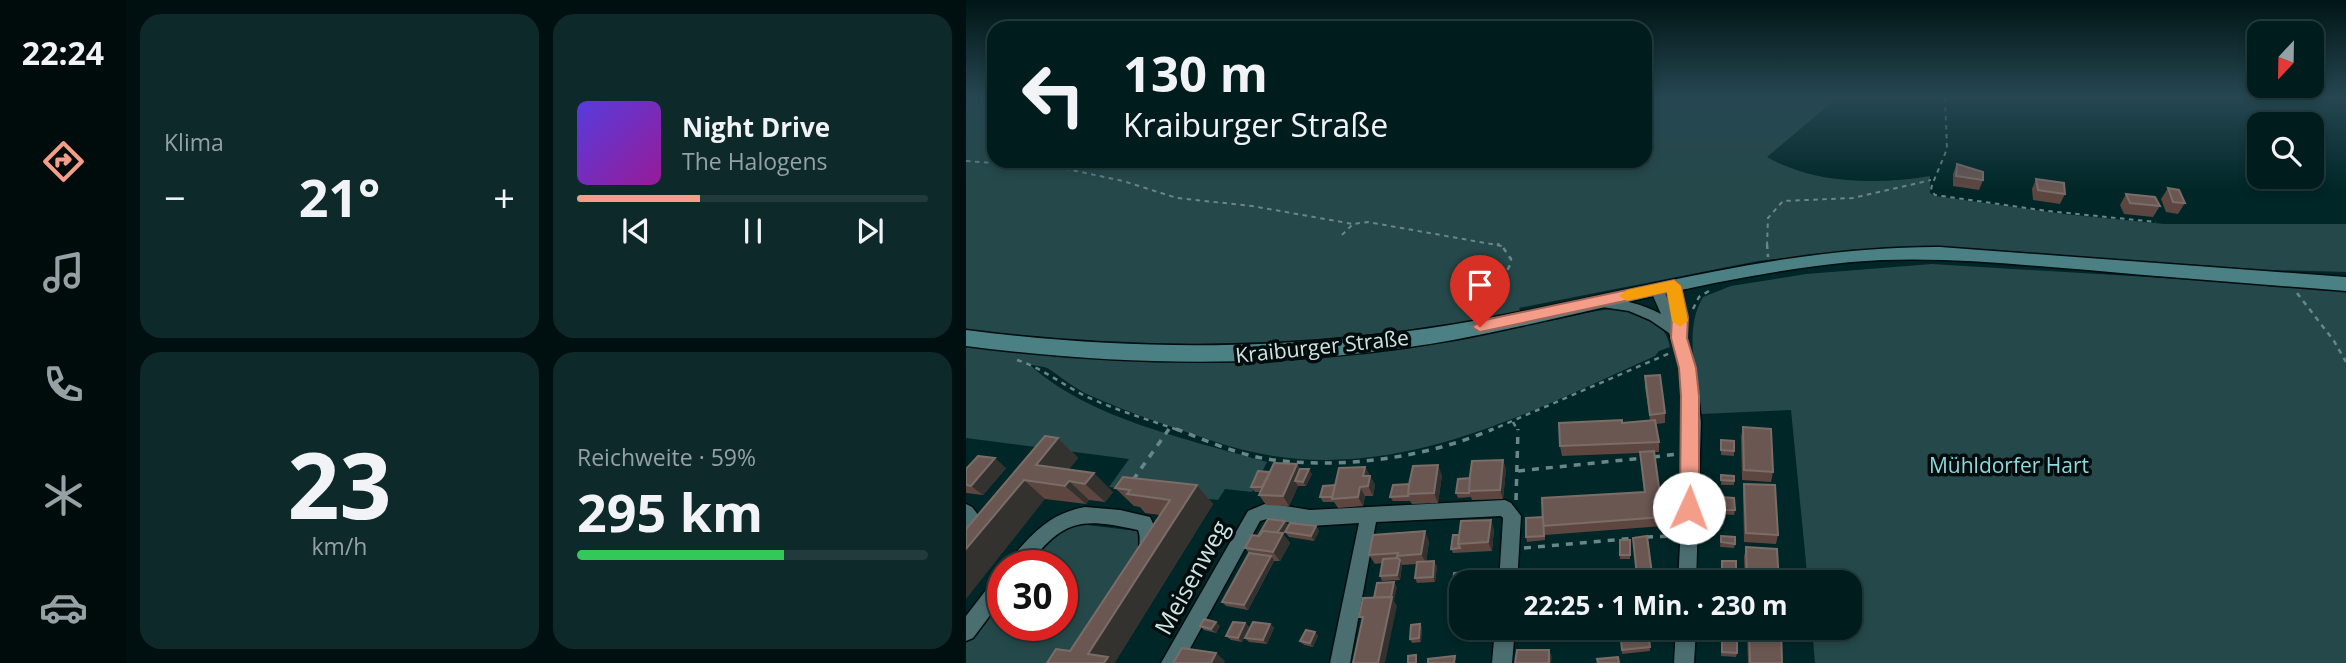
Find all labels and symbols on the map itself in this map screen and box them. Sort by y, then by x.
north arrow [2247,21,2324,98]
pin [1450,255,1510,327]
street label: Kraiburger Straße [1234,323,1410,369]
park label: Mühldorfer Hart [1929,451,2089,479]
position arrow [1652,471,1726,545]
street label: Meisenweg [1146,514,1236,640]
speed limit sign: 30 [987,550,1078,641]

